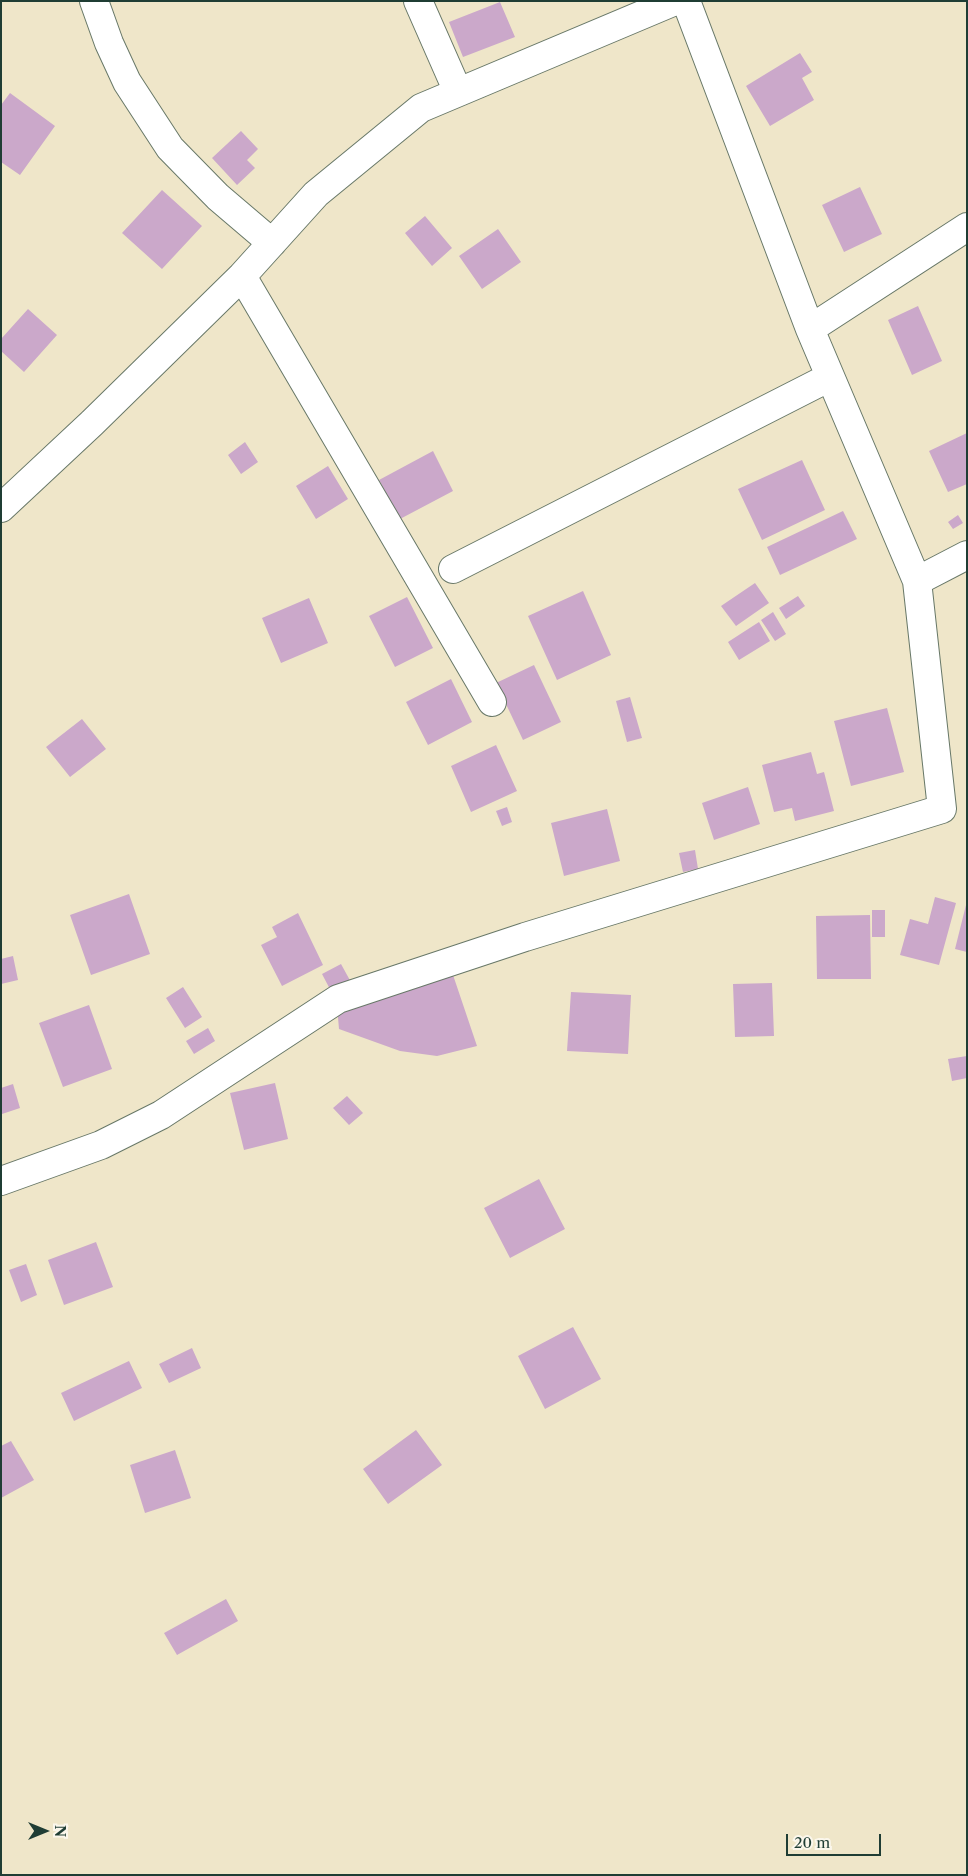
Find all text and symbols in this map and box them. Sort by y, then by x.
north arrow [20,1806,70,1856]
scale bar [788,1824,883,1856]
text: N [51,1825,69,1837]
text: 20 m [794,1833,830,1852]

